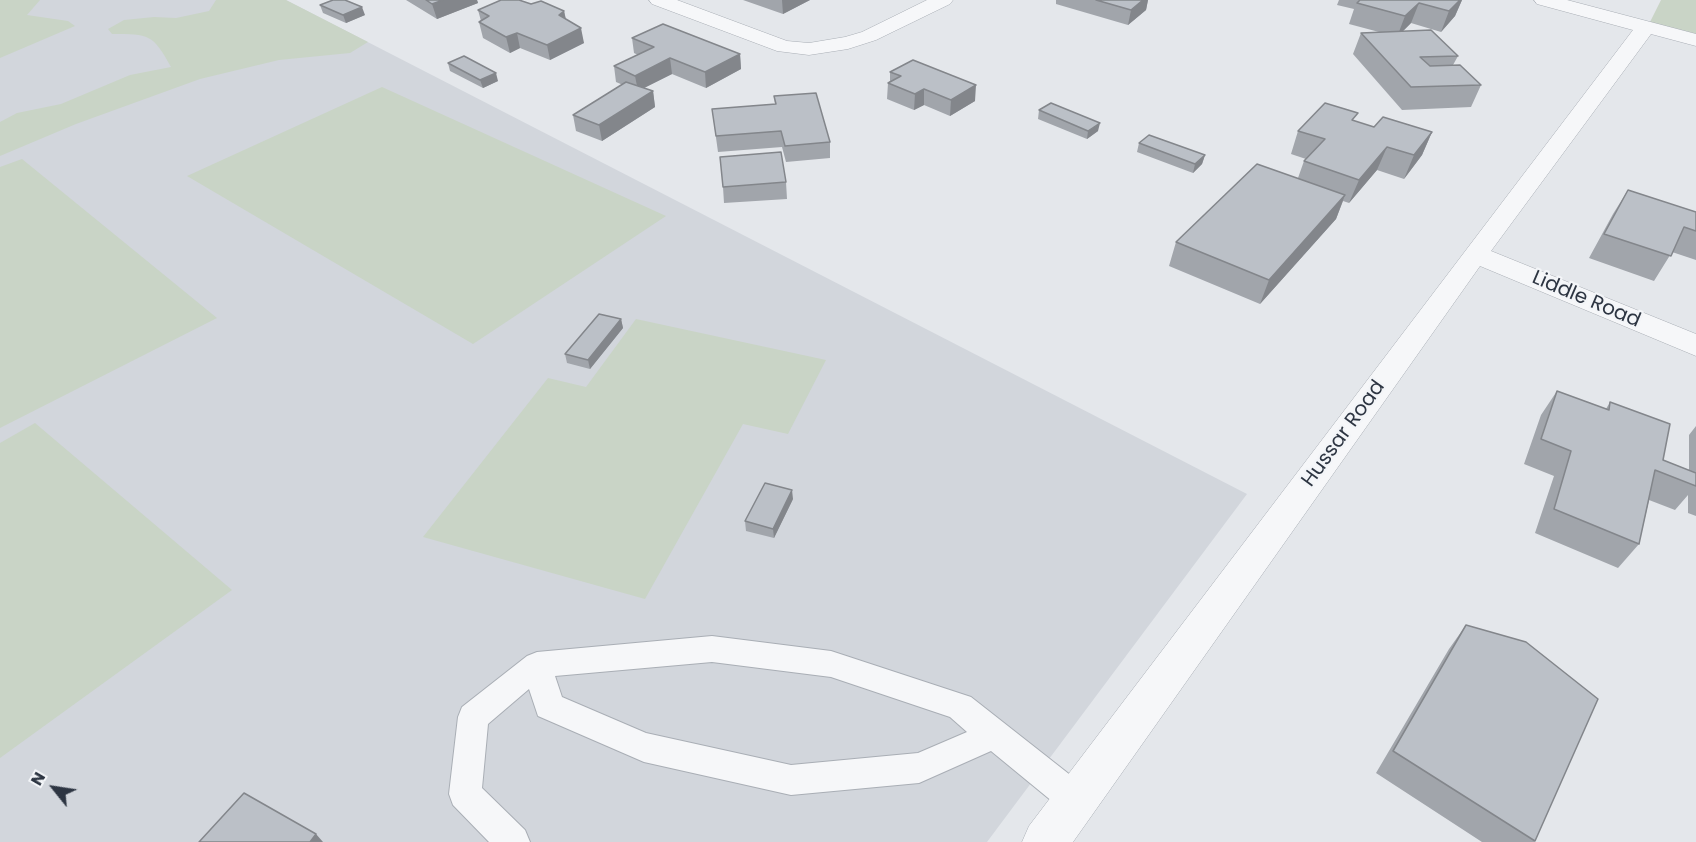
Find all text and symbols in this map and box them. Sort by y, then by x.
street label: Liddle Road [1528,266,1644,334]
street label: Hussar Road [1297,376,1391,492]
north arrow [24,758,84,818]
text: N [25,768,51,790]

